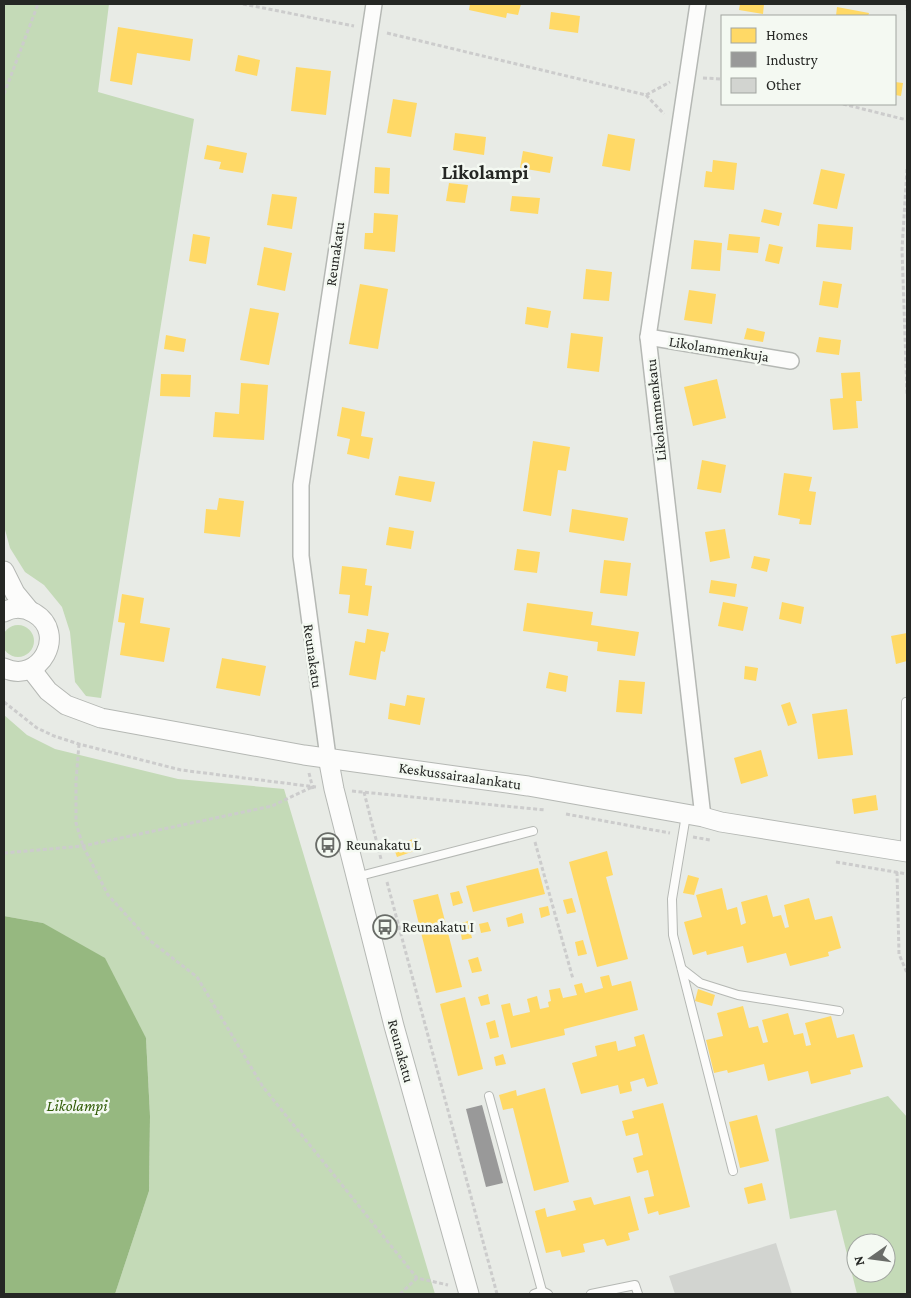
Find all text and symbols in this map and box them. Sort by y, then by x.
legend [721,15,896,105]
text: Homes [766,27,808,43]
text: Industry [766,52,818,69]
text: Other [766,77,802,93]
district label: Likolampi [442,161,529,183]
street label: Reunakatu [323,221,347,287]
street label: Likolammenkuja [668,333,770,366]
street label: Likolammenkatu [643,358,669,462]
street label: Reunakatu [301,623,325,689]
street label: Keskussairaalankatu [398,759,522,793]
bus stop icon: Reunakatu L [315,832,341,858]
place label: Reunakatu L [346,837,421,853]
bus stop icon: Reunakatu I [372,914,398,940]
place label: Reunakatu I [402,919,474,935]
street label: Reunakatu [385,1018,417,1084]
water label: Likolampi [46,1097,108,1115]
north arrow [846,1233,896,1283]
text: N [849,1254,867,1268]

